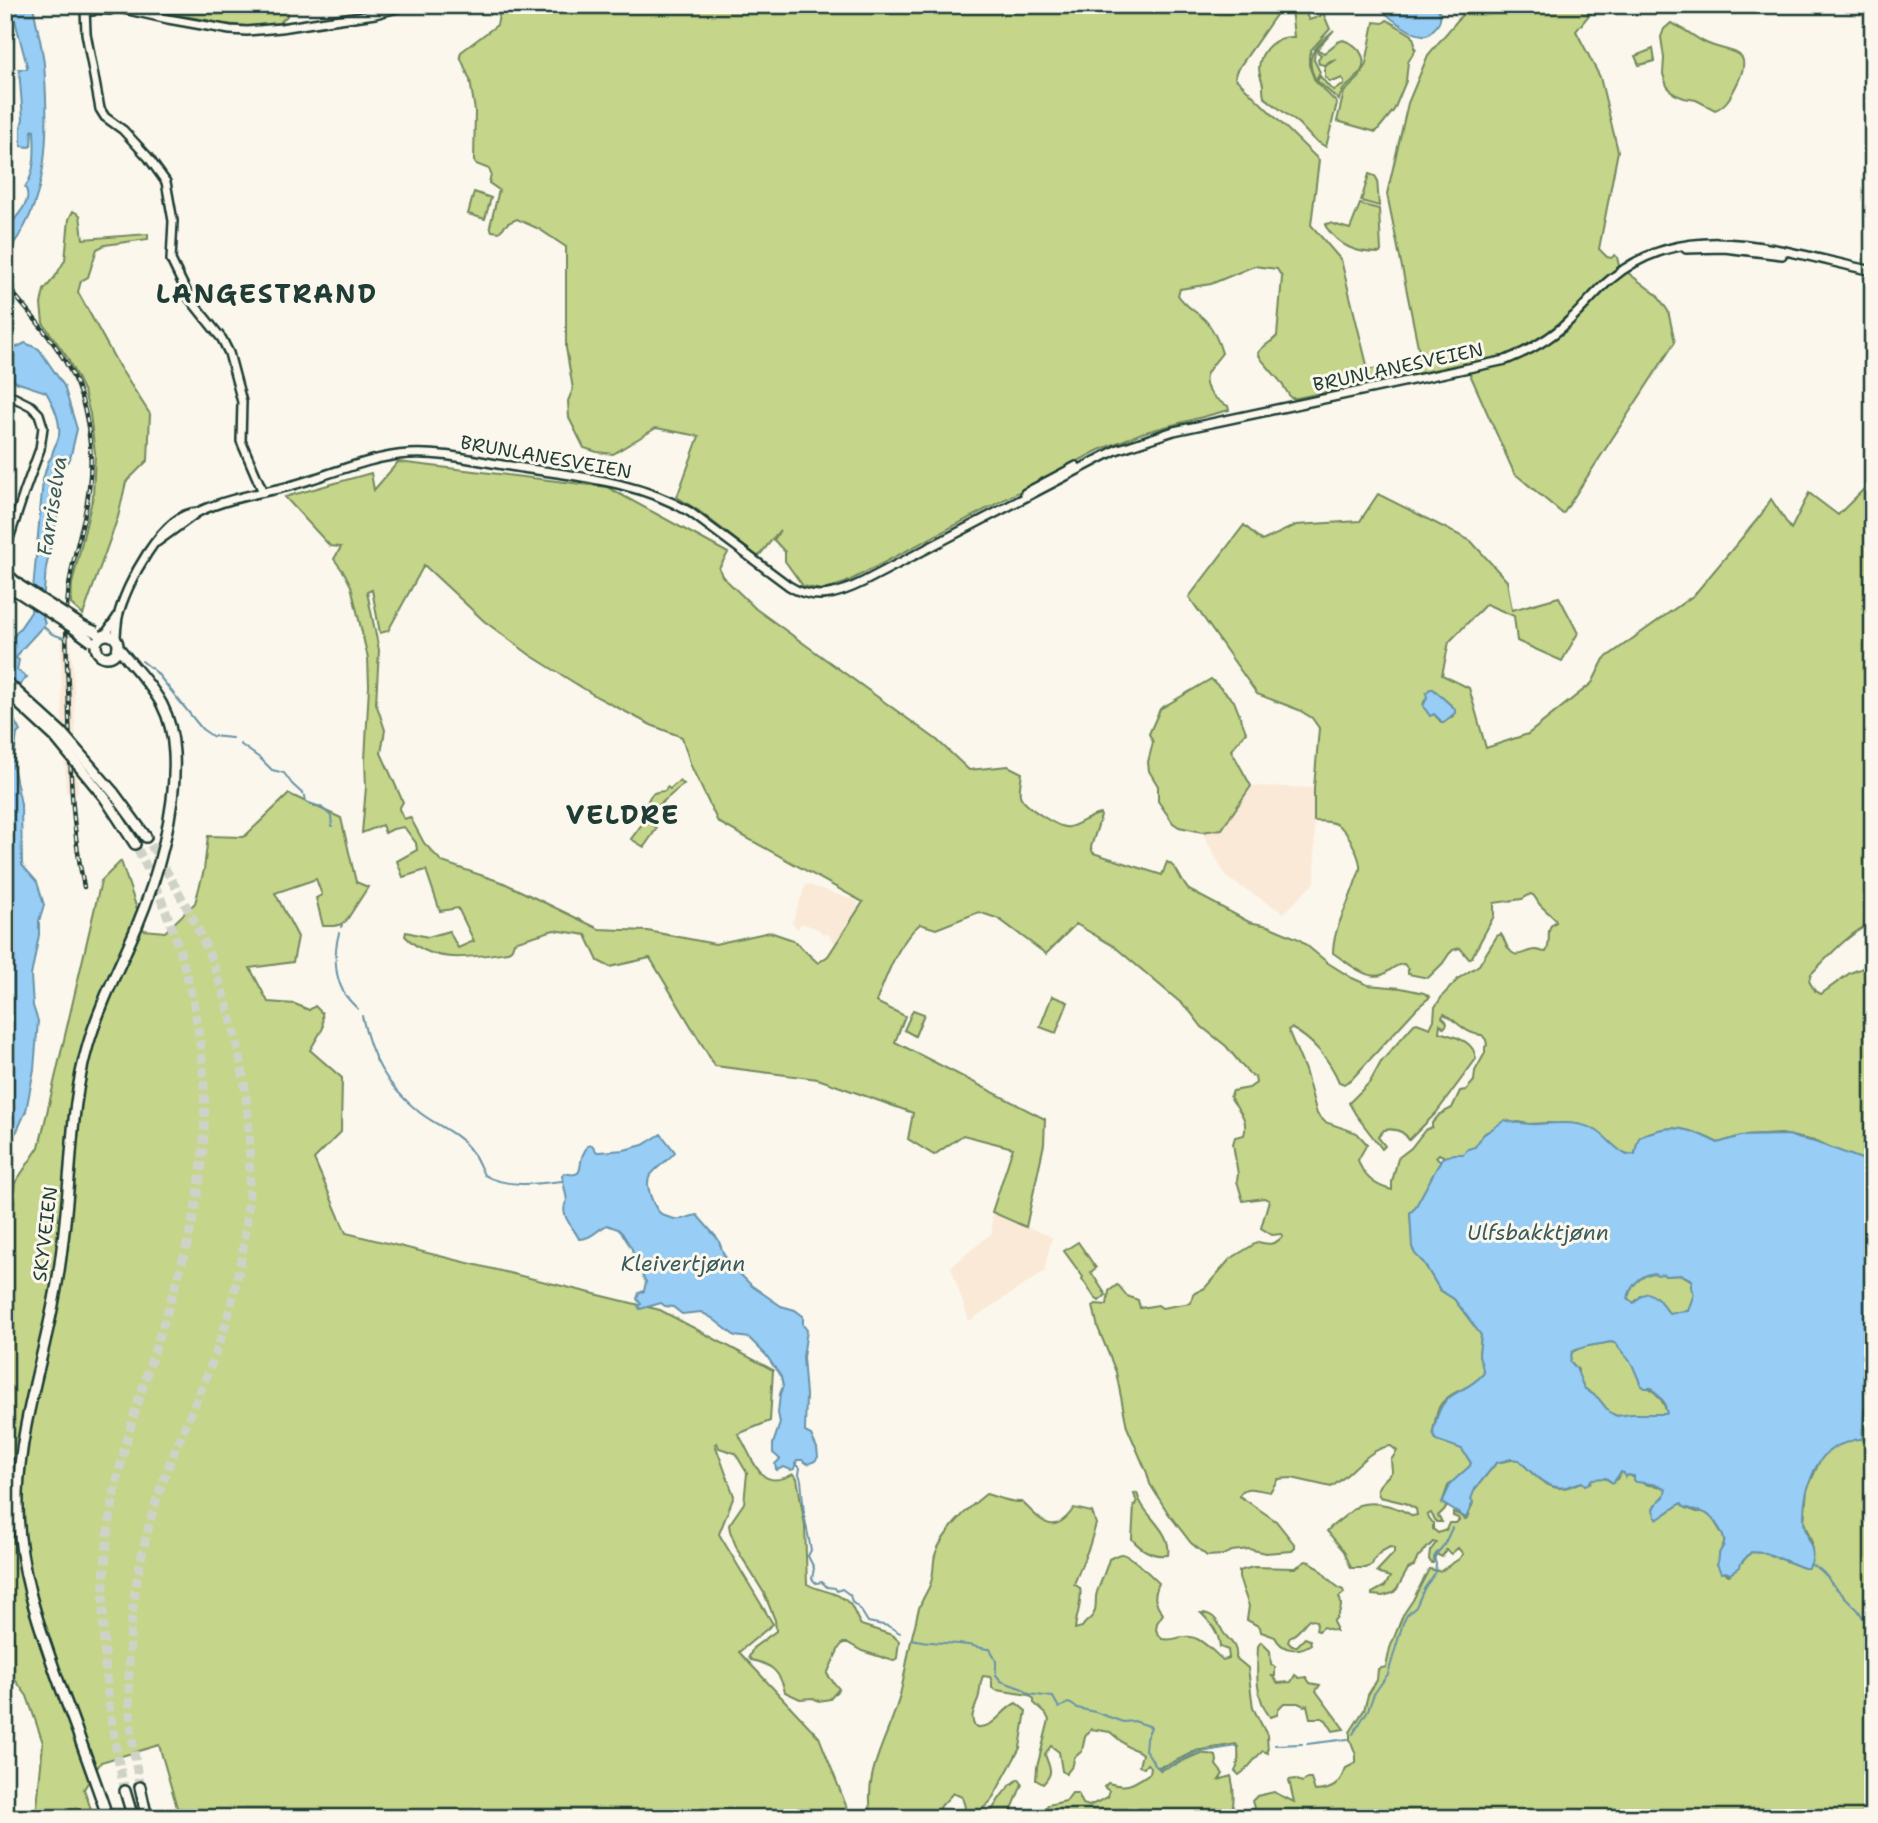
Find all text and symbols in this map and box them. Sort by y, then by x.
district label: LANGESTRAND [156,276,378,311]
street label: BRUNLANESVEIEN [1311,337,1485,397]
street label: BRUNLANESVEIEN [459,430,633,484]
water label: Farriselva [30,454,74,558]
district label: VELDRE [566,797,680,832]
street label: SKYVEIEN [27,1185,63,1283]
water label: Ulfsbakktjønn [1467,1219,1609,1247]
water label: Kleivertjønn [621,1250,745,1278]

